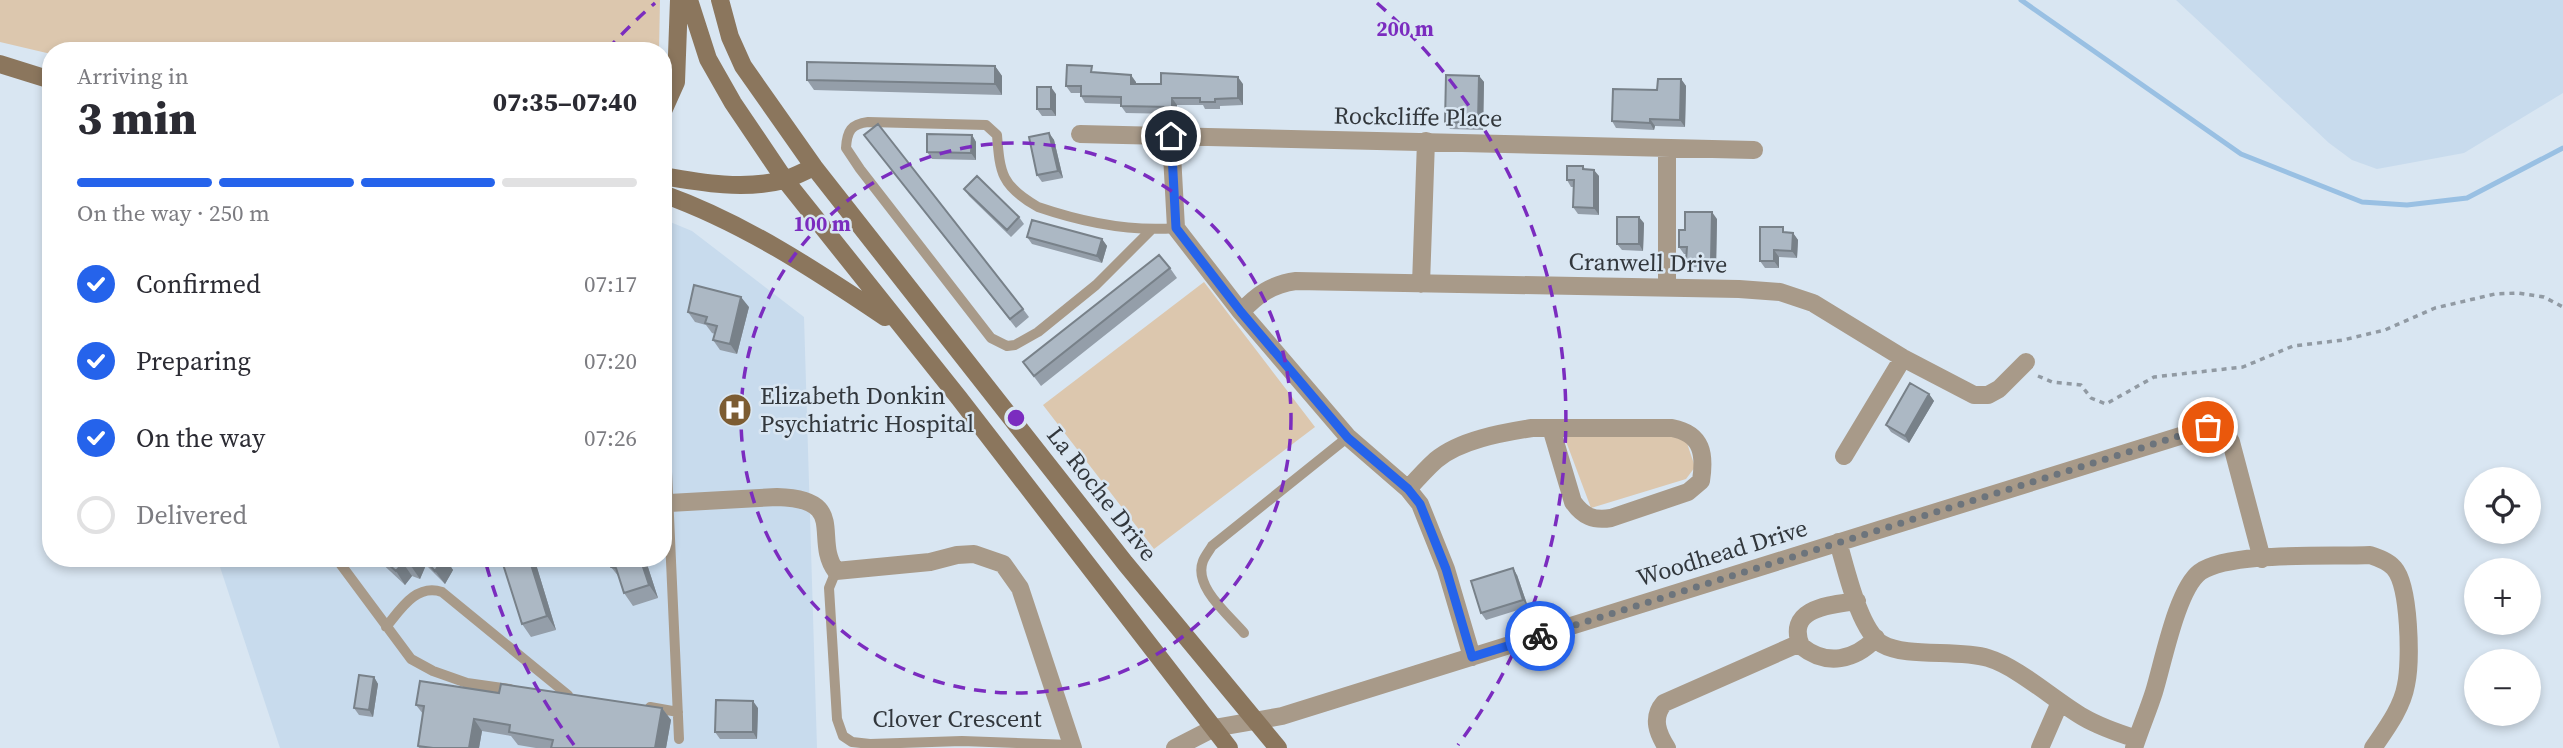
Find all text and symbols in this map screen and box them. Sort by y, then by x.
text: 200 m [1376,14,1434,43]
text: Arriving in [77,60,189,92]
text: 07:35–07:40 [493,84,637,120]
text: 3 min [77,86,197,149]
street label: Rockcliffe Place [1333,99,1503,134]
pin [1141,106,1201,166]
icon: home [1152,117,1190,155]
text: On the way · 250 m [77,197,270,229]
text: 100 m [793,209,851,238]
street label: Cranwell Drive [1568,245,1728,280]
icon: check [77,265,115,303]
text: Confirmed [136,266,261,302]
text: 07:17 [584,268,637,300]
icon: check [77,342,115,380]
text: Preparing [136,343,251,379]
text: 07:20 [584,345,637,377]
place label: Elizabeth Donkin Psychiatric Hospital [760,379,974,440]
hospital icon: Elizabeth Donkin Psychiatric Hospital [716,391,754,429]
pin [2178,397,2238,457]
centre of rings [1004,406,1028,430]
icon: bag [2189,408,2227,446]
icon: check [77,419,115,457]
text: On the way [136,420,265,456]
street label: La Roche Drive [1039,420,1165,568]
text: 07:26 [584,422,637,454]
map controls [2464,467,2541,726]
button: locate [2464,467,2541,544]
text: Delivered [136,497,247,533]
street label: Woodhead Drive [1632,511,1811,594]
button: + [2464,558,2541,635]
courier [1505,601,1575,671]
icon: bike [1521,617,1559,655]
button: − [2464,649,2541,726]
street label: Clover Crescent [873,702,1042,735]

